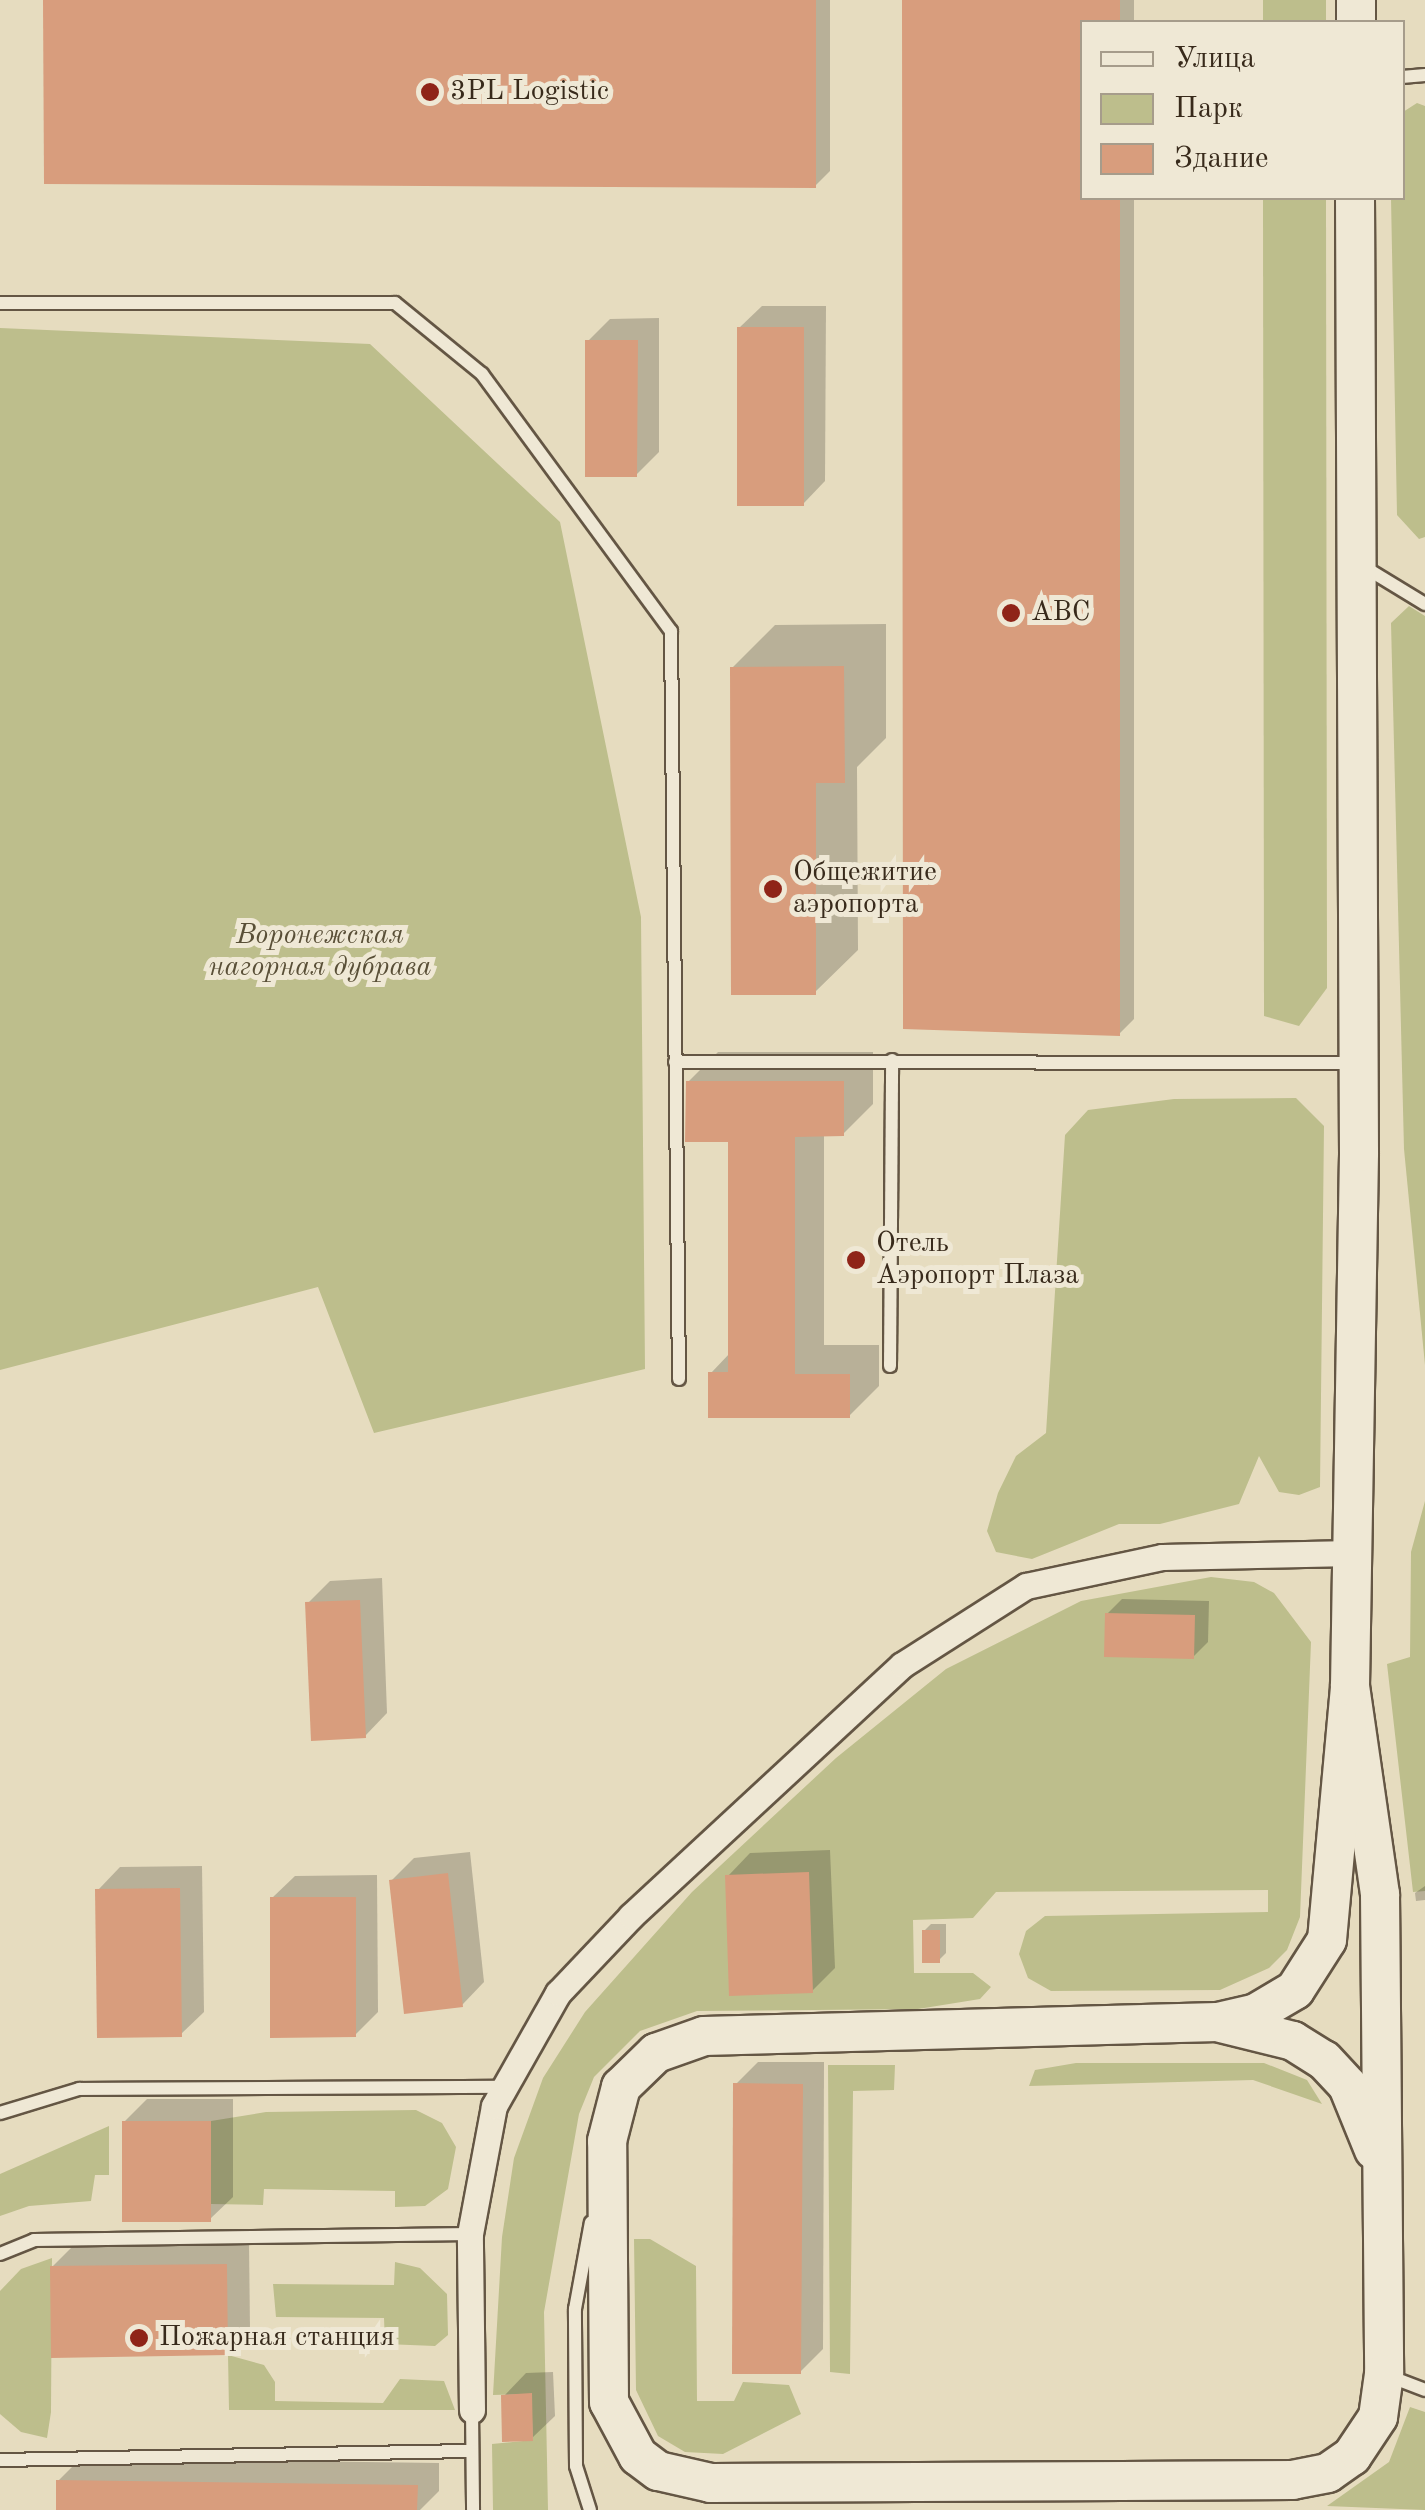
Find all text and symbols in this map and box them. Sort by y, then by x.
legend [1080,20,1405,200]
text: Улица [1174,44,1255,74]
place label: 3PL Logistic [450,75,609,109]
marker: 3PL Logistic [419,81,441,103]
text: Парк [1174,94,1243,124]
text: Здание [1174,144,1269,174]
place label: ABC [1031,596,1090,630]
marker: ABC [1000,602,1022,624]
place label: Общежитие аэропорта [793,856,937,922]
marker: Общежитие аэропорта [762,878,784,900]
park label: Воронежская нагорная дубрава [209,919,431,985]
place label: Отель Аэропорт Плаза [876,1227,1079,1293]
marker: Отель Аэропорт Плаза [845,1249,867,1271]
place label: Пожарная станция [159,2321,395,2355]
marker: Пожарная станция [128,2327,150,2349]

